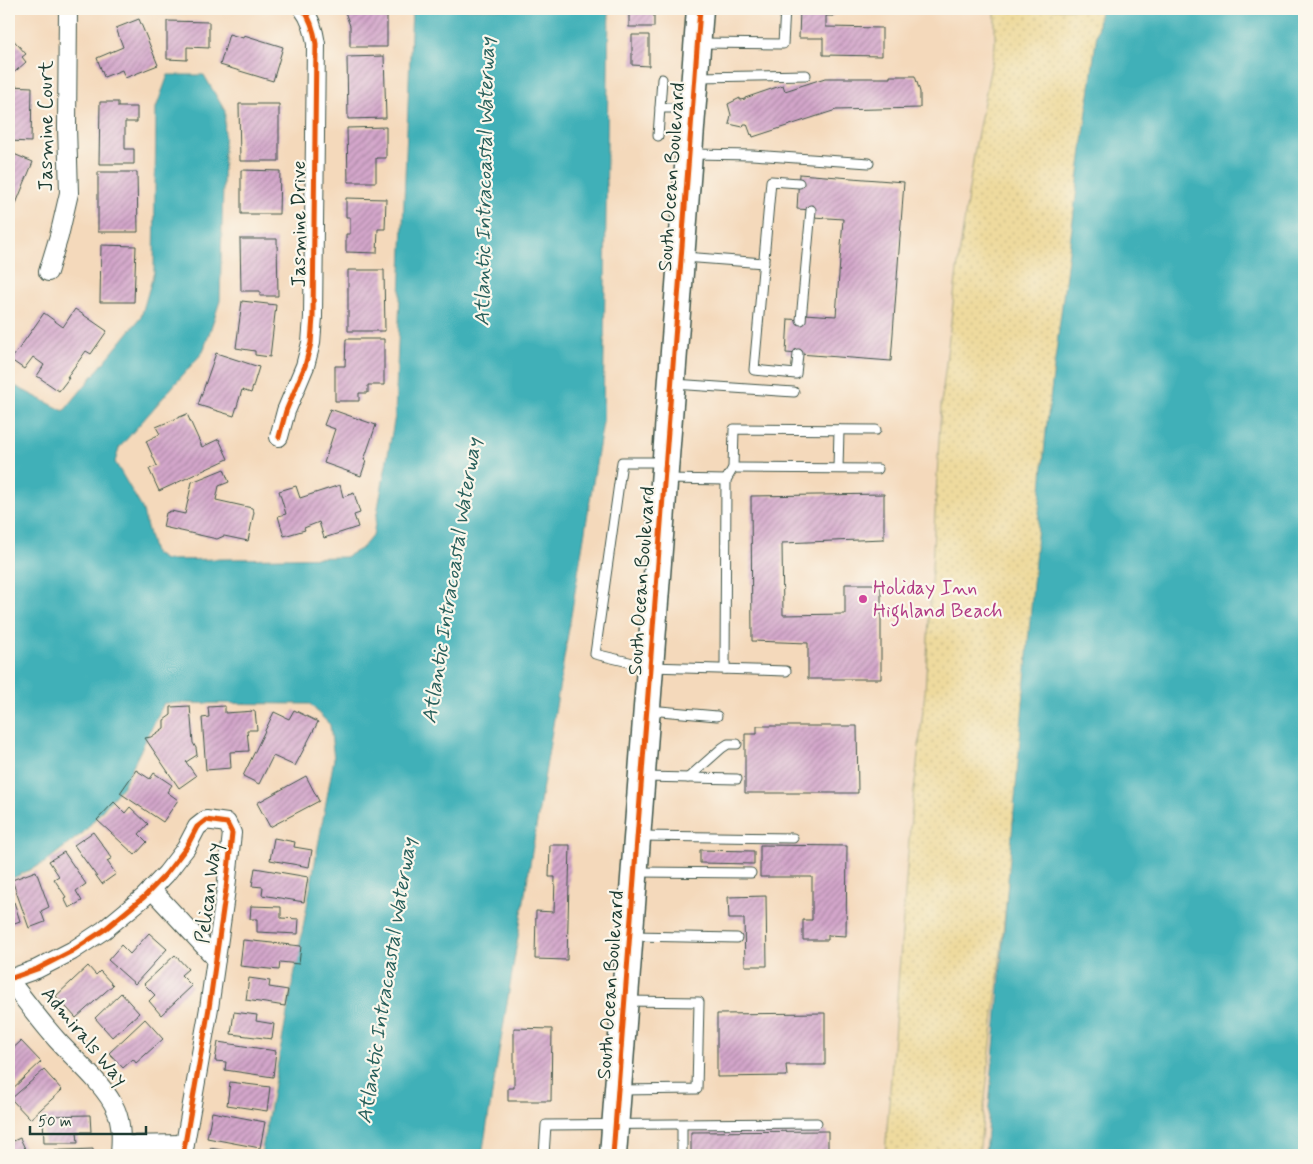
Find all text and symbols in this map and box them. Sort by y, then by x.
water label: Atlantic Intracoastal Waterway [468,36,502,326]
street label: Jasmine Court [33,60,60,191]
street label: South Ocean Boulevard [652,82,692,272]
street label: Jasmine Drive [286,160,313,288]
water label: Atlantic Intracoastal Waterway [416,435,489,726]
street label: South Ocean Boulevard [622,486,662,676]
place label: Holiday Inn Highland Beach [873,575,1003,627]
marker: Holiday Inn Highland Beach [857,593,869,605]
water label: Atlantic Intracoastal Waterway [351,835,424,1126]
street label: Pelican Way [189,841,229,945]
street label: South Ocean Boulevard [591,890,631,1080]
street label: Admirals Way [34,982,134,1092]
scale bar [30,1104,146,1136]
text: 50 m [38,1112,72,1132]

